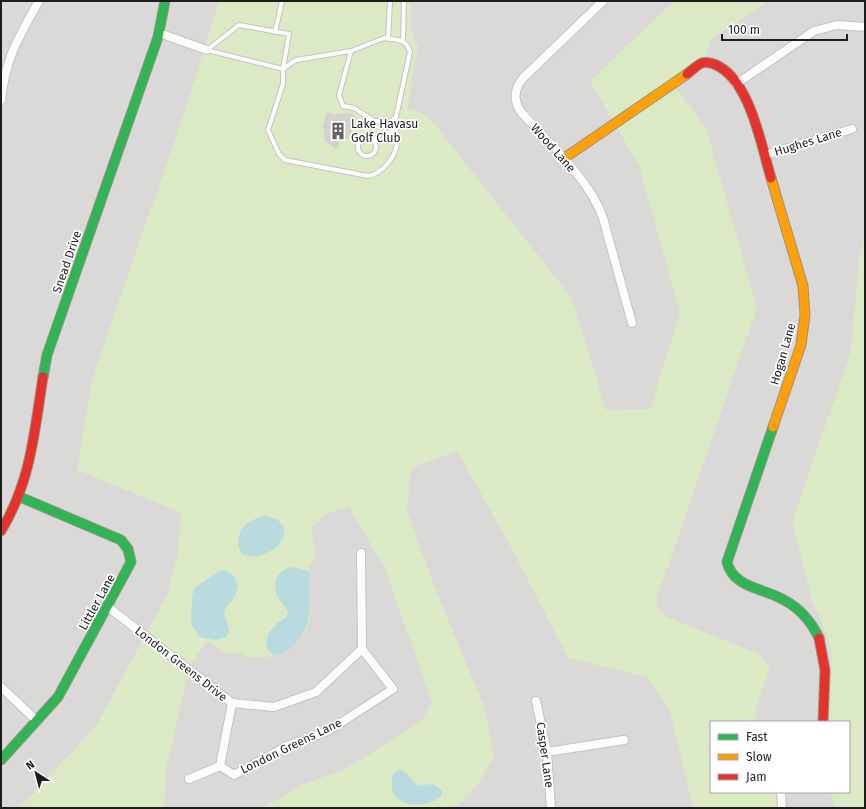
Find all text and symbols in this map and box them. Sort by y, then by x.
scale bar [722,16,847,42]
text: 100 m [728,23,760,37]
place label: Lake Havasu Golf Club [351,117,418,145]
building icon: Lake Havasu Golf Club [328,121,348,141]
street label: Wood Lane [528,121,578,175]
street label: Hughes Lane [773,125,843,159]
street label: Snead Drive [50,229,84,295]
street label: Hogan Lane [767,321,799,387]
street label: Littler Lane [76,572,118,632]
street label: London Greens Drive [132,624,230,704]
street label: London Greens Lane [238,715,344,777]
street label: Casper Lane [533,721,557,789]
legend [710,721,850,793]
text: Fast [746,730,768,744]
text: Slow [746,750,772,764]
north arrow [16,753,56,793]
text: N [24,758,37,773]
text: Jam [746,770,766,784]

